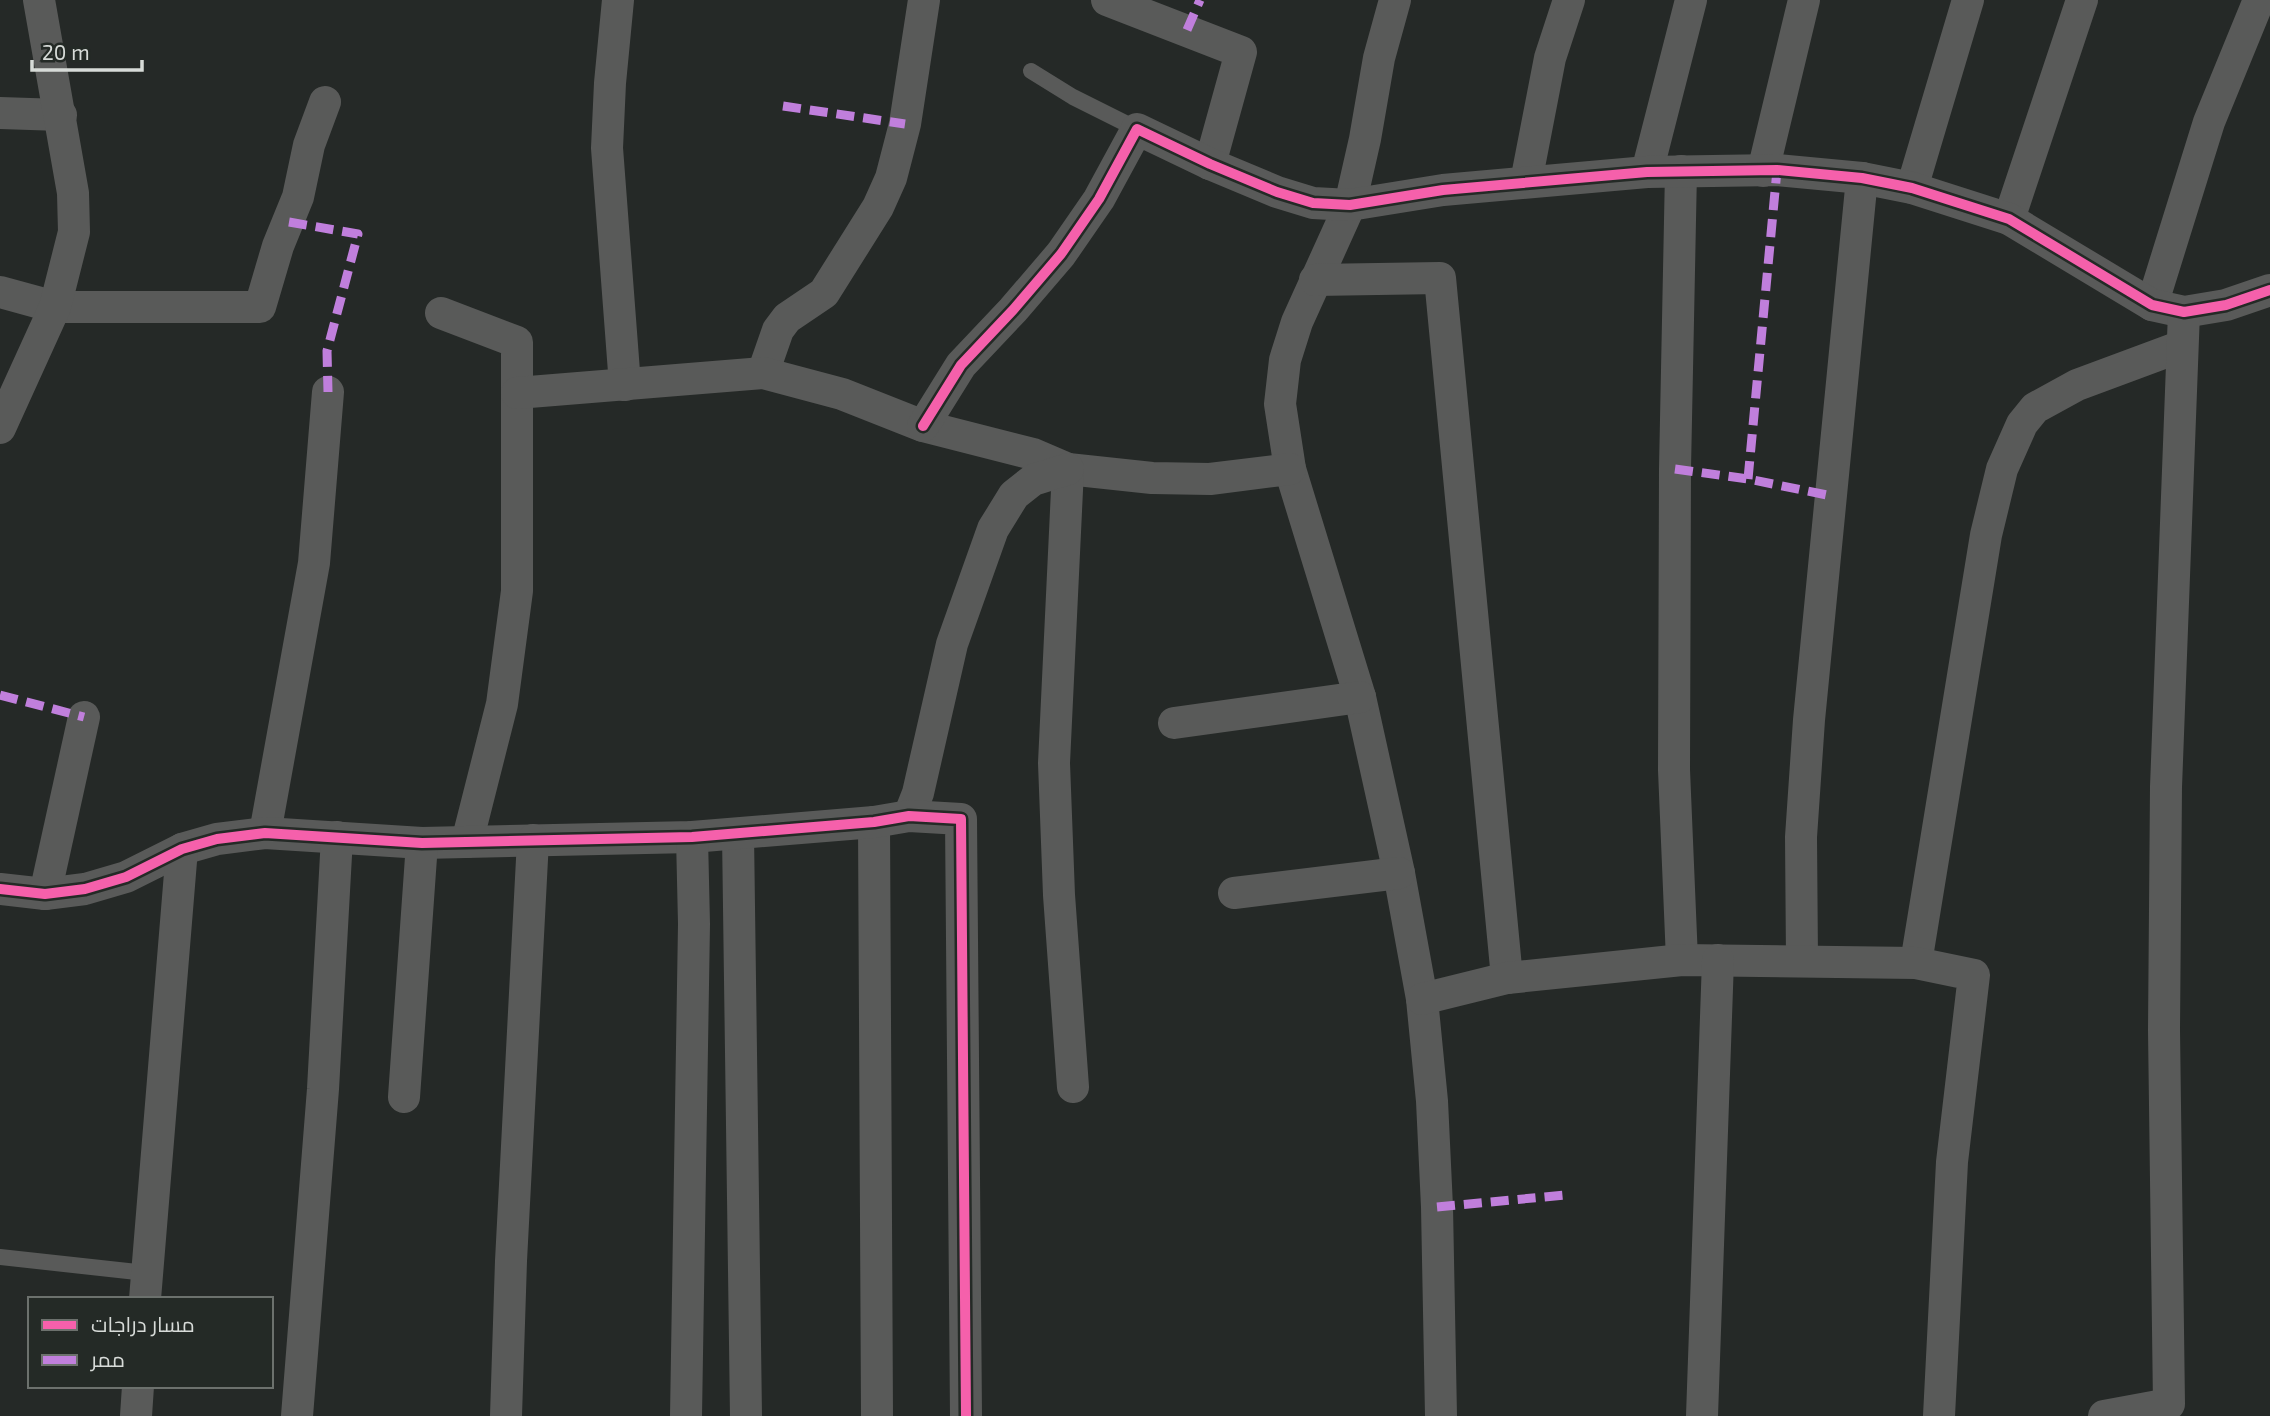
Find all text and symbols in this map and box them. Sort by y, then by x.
scale bar [32,28,142,72]
text: 20 m [42,39,90,64]
legend [28,1297,273,1388]
text: مسار دراجات [91,1311,195,1337]
text: ممر [90,1346,125,1372]

